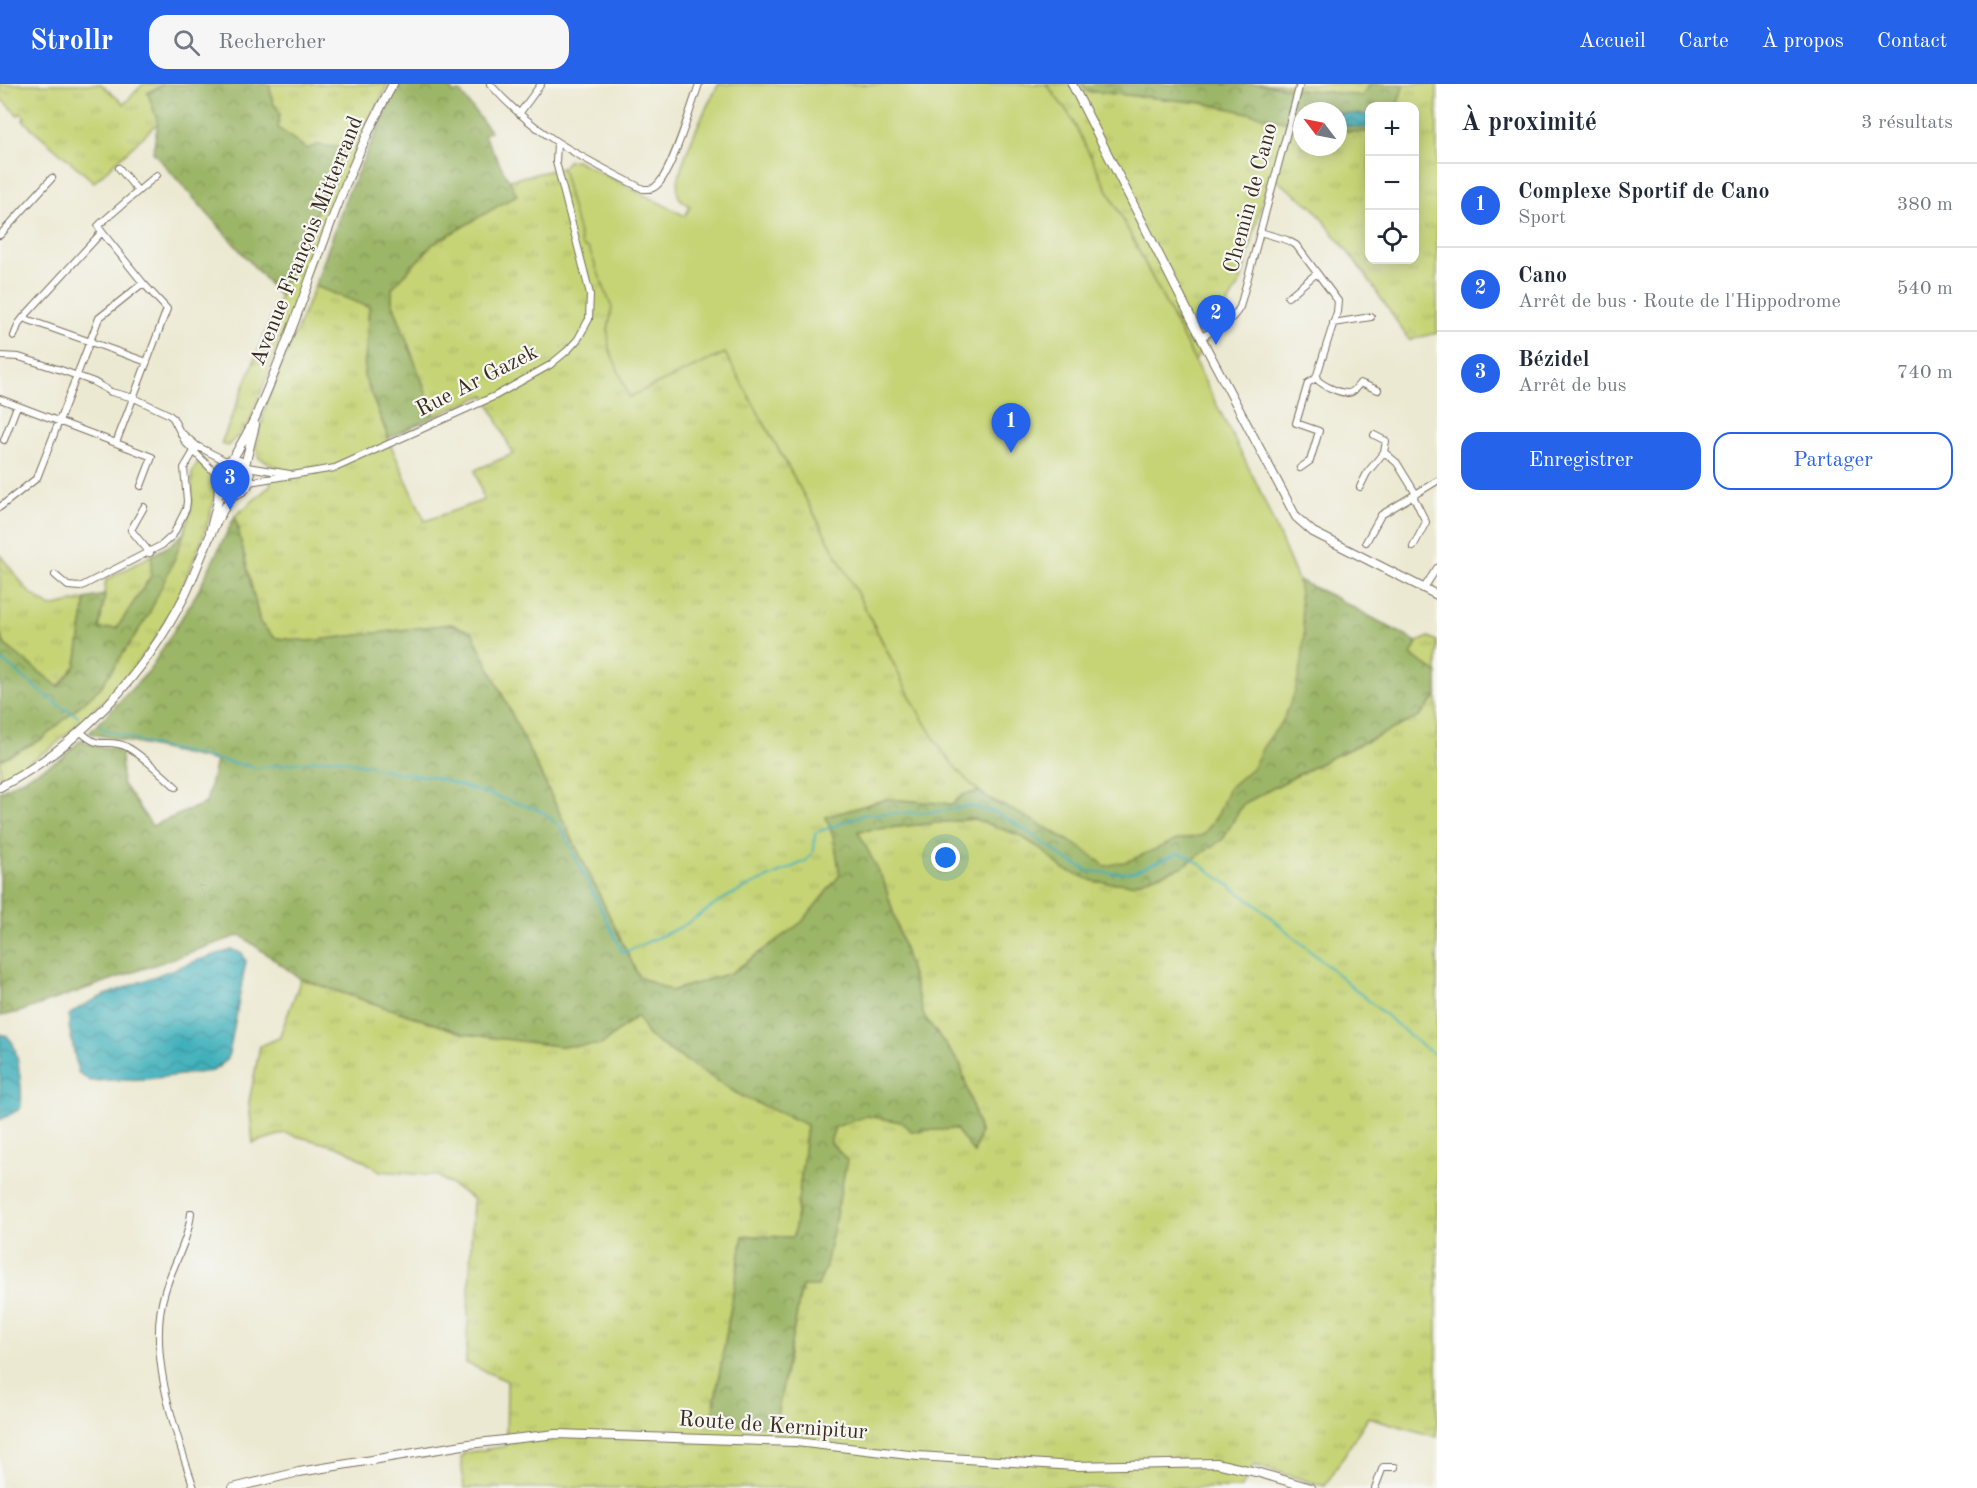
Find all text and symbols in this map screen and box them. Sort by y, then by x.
search box [149,15,569,69]
icon: search [170,26,203,59]
text: Strollr [30,28,113,56]
text: Rechercher [218,31,326,53]
text: Accueil [1579,31,1646,52]
text: Carte [1679,31,1729,52]
text: À propos [1762,31,1844,52]
text: Contact [1877,31,1947,52]
north arrow [1293,102,1347,156]
map controls [1365,102,1419,264]
button: + [1365,102,1419,156]
text: À proximité [1461,110,1597,136]
street label: Avenue François Mitterrand [247,113,367,369]
text: 3 résultats [1861,113,1953,133]
street label: Chemin de Cano [1220,121,1282,275]
button: − [1365,156,1419,210]
text: Complexe Sportif de Cano [1518,181,1770,203]
text: 1 [1475,195,1486,215]
text: 380 m [1897,195,1953,215]
text: Sport [1518,208,1566,228]
button: locate [1365,210,1419,264]
text: Cano [1518,265,1567,287]
text: 2 [1475,279,1486,299]
text: 540 m [1897,279,1953,299]
text: Arrêt de bus · Route de l'Hippodrome [1518,292,1841,312]
pin: 2 [1196,296,1236,345]
street label: Rue Ar Gazek [412,341,542,421]
text: Bézidel [1518,349,1590,371]
text: 3 [1475,363,1486,383]
text: 740 m [1897,363,1953,383]
text: Arrêt de bus [1518,376,1626,396]
pin: 1 [992,404,1030,453]
button: Enregistrer [1461,432,1701,490]
button: Partager [1713,432,1953,490]
pin: 3 [210,460,250,510]
your location [931,843,960,872]
street label: Route de Kernipitur [678,1408,868,1444]

